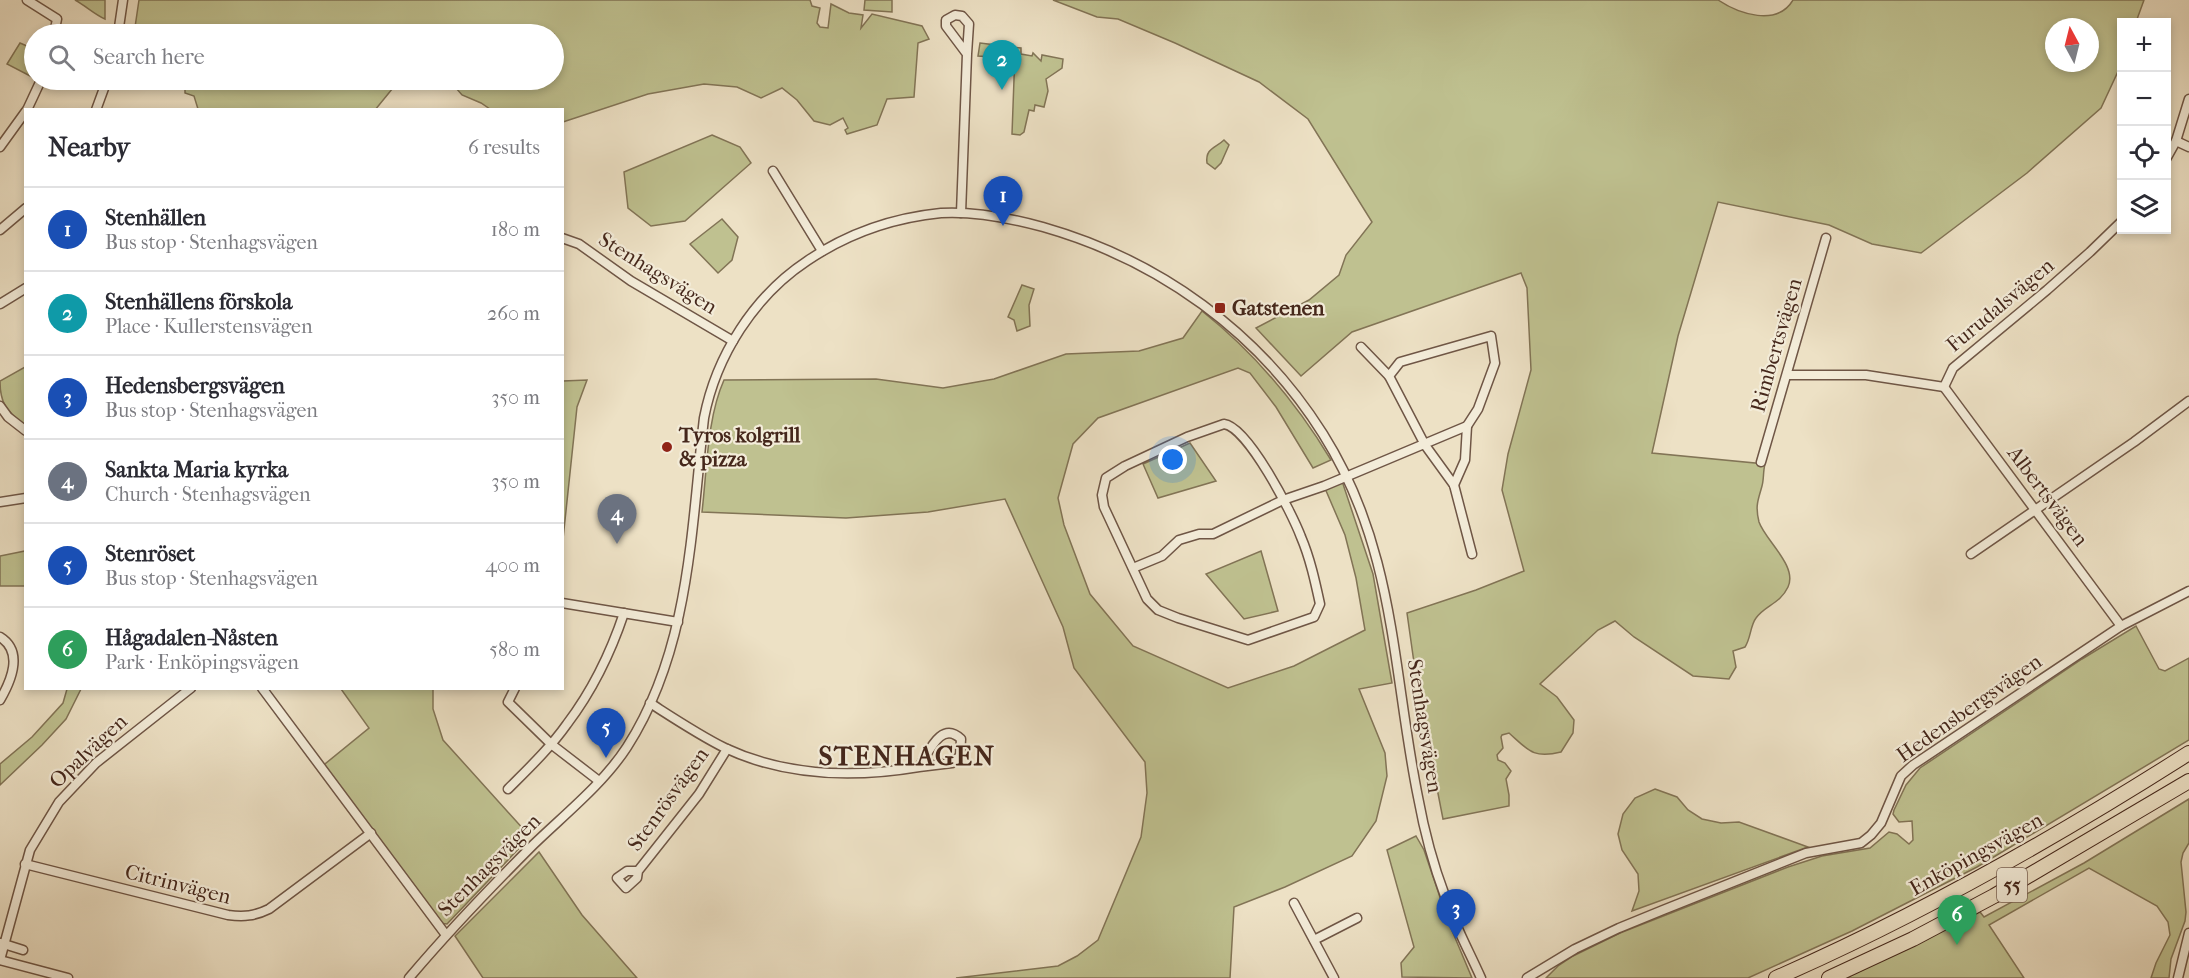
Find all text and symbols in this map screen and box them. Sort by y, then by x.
north arrow [2045,18,2099,72]
map controls [2117,18,2171,234]
button: + [2117,18,2171,72]
search box [24,24,564,90]
pin: 2 [982,40,1022,90]
icon: search [45,41,78,74]
text: Search here [93,44,205,70]
button: − [2117,72,2171,126]
button: locate [2117,126,2171,180]
text: Nearby [48,132,130,163]
text: 6 results [468,136,540,159]
pin: 1 [984,176,1022,226]
button: layers [2117,180,2171,234]
text: Stenhällen [105,205,206,231]
text: 1 [64,218,71,241]
text: 180 m [491,218,540,241]
street label: Stenhagsvägen [594,227,722,319]
text: Bus stop · Stenhagsvägen [105,231,318,254]
street label: Furudalsvägen [1942,253,2058,357]
street label: Rimbertsvägen [1745,275,1807,415]
text: Stenhällens förskola [105,289,292,315]
place label: Gatstenen [1232,296,1325,320]
marker: Gatstenen [1213,301,1227,315]
text: 2 [62,302,73,325]
text: 260 m [487,302,540,325]
text: Place · Kullerstensvägen [105,315,313,338]
text: Hedensbergsvägen [105,373,285,399]
text: 3 [63,386,72,409]
text: 350 m [491,386,540,409]
text: Bus stop · Stenhagsvägen [105,399,318,422]
place label: Tyros kolgrill & pizza [678,423,801,471]
marker: Tyros kolgrill & pizza [660,440,674,454]
street label: Albertsvägen [2002,441,2093,551]
your location [1158,445,1187,474]
text: Sankta Maria kyrka [105,457,288,483]
text: 4 [62,470,73,493]
text: 350 m [491,470,540,493]
text: Church · Stenhagsvägen [105,483,311,506]
pin: 4 [598,494,636,544]
text: Stenröset [105,541,195,567]
text: 5 [63,554,72,577]
text: 400 m [485,554,540,577]
text: Bus stop · Stenhagsvägen [105,567,318,590]
text: Hågadalen-Nåsten [105,625,278,651]
text: 6 [62,638,73,661]
text: 580 m [489,638,540,661]
street label: Hedensbergsvägen [1892,649,2046,767]
text: Park · Enköpingsvägen [105,651,299,674]
street label: Stenhagsvägen [1403,657,1447,795]
pin: 5 [586,708,626,758]
street label: Opalvägen [44,709,132,793]
district label: STENHAGEN [819,740,995,772]
street label: Stenrösvägen [622,743,714,855]
street label: Enköpingsvägen [1905,807,2047,901]
street label: Stenhagsvägen [433,809,545,921]
street label: Citrinvägen [123,859,233,909]
road number: 55 [1997,868,2027,902]
pin: 3 [1436,890,1476,939]
pin: 6 [1938,896,1976,945]

